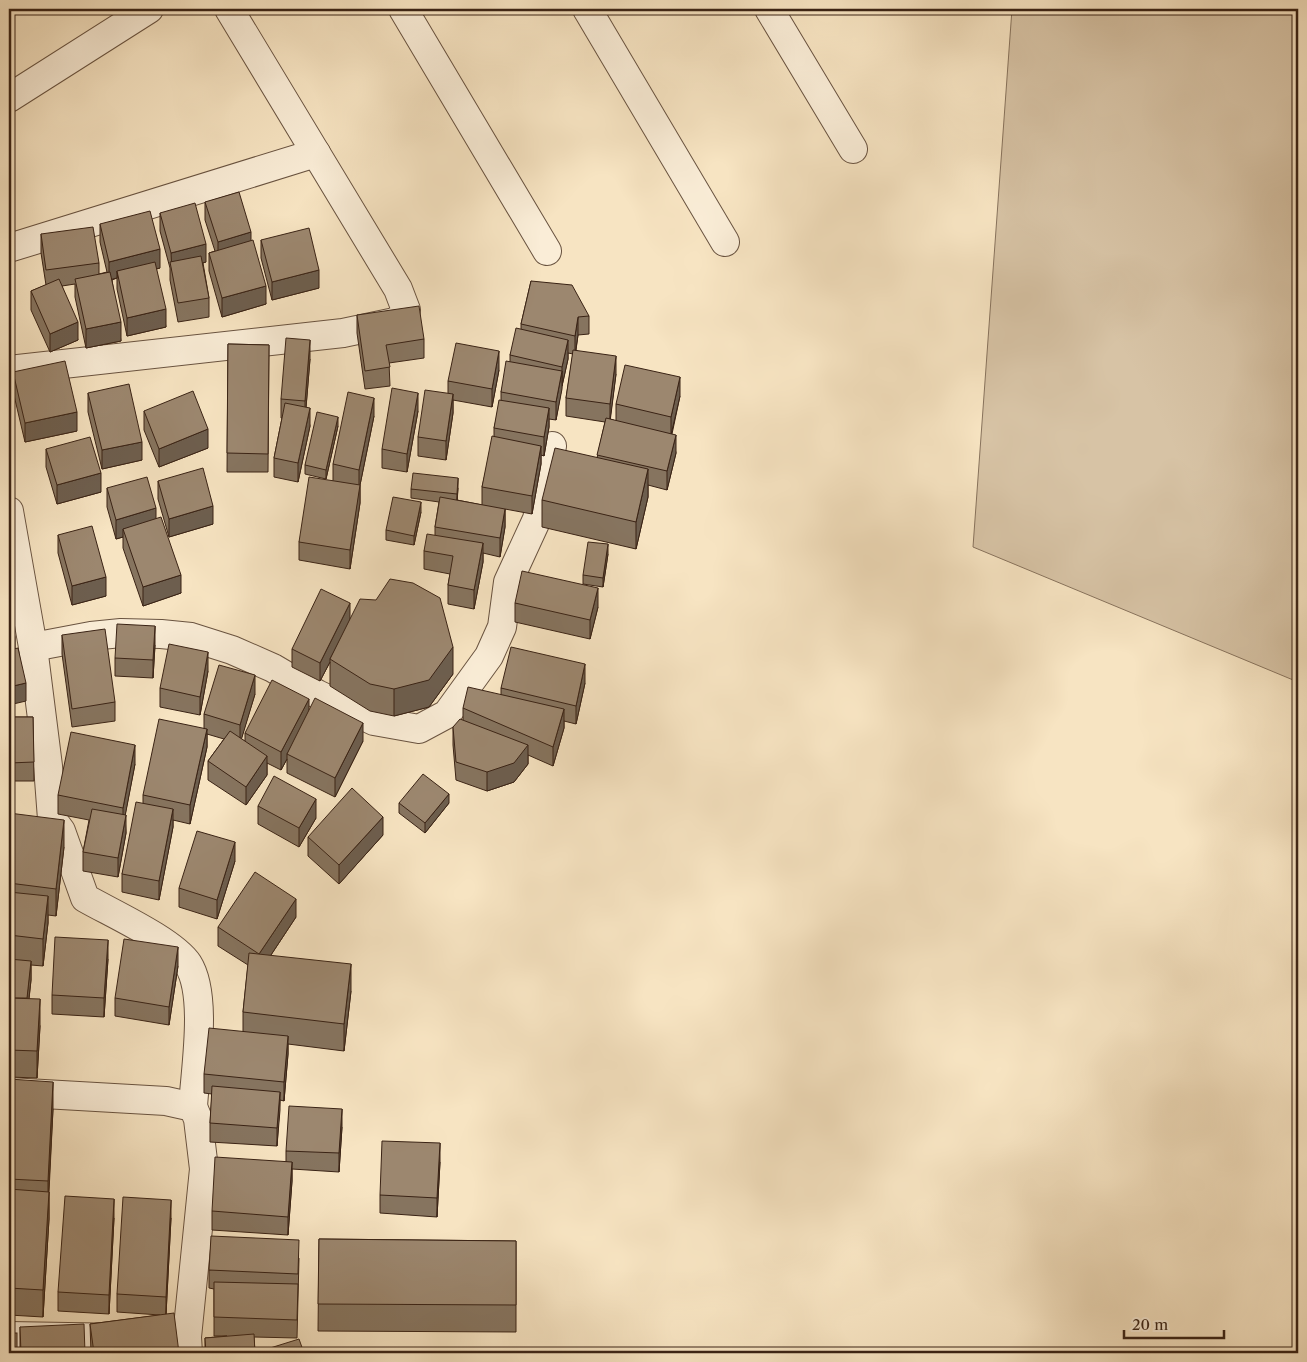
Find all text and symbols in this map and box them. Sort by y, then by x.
scale bar [1124,1307,1224,1339]
text: 20 m [1132,1315,1168,1334]

